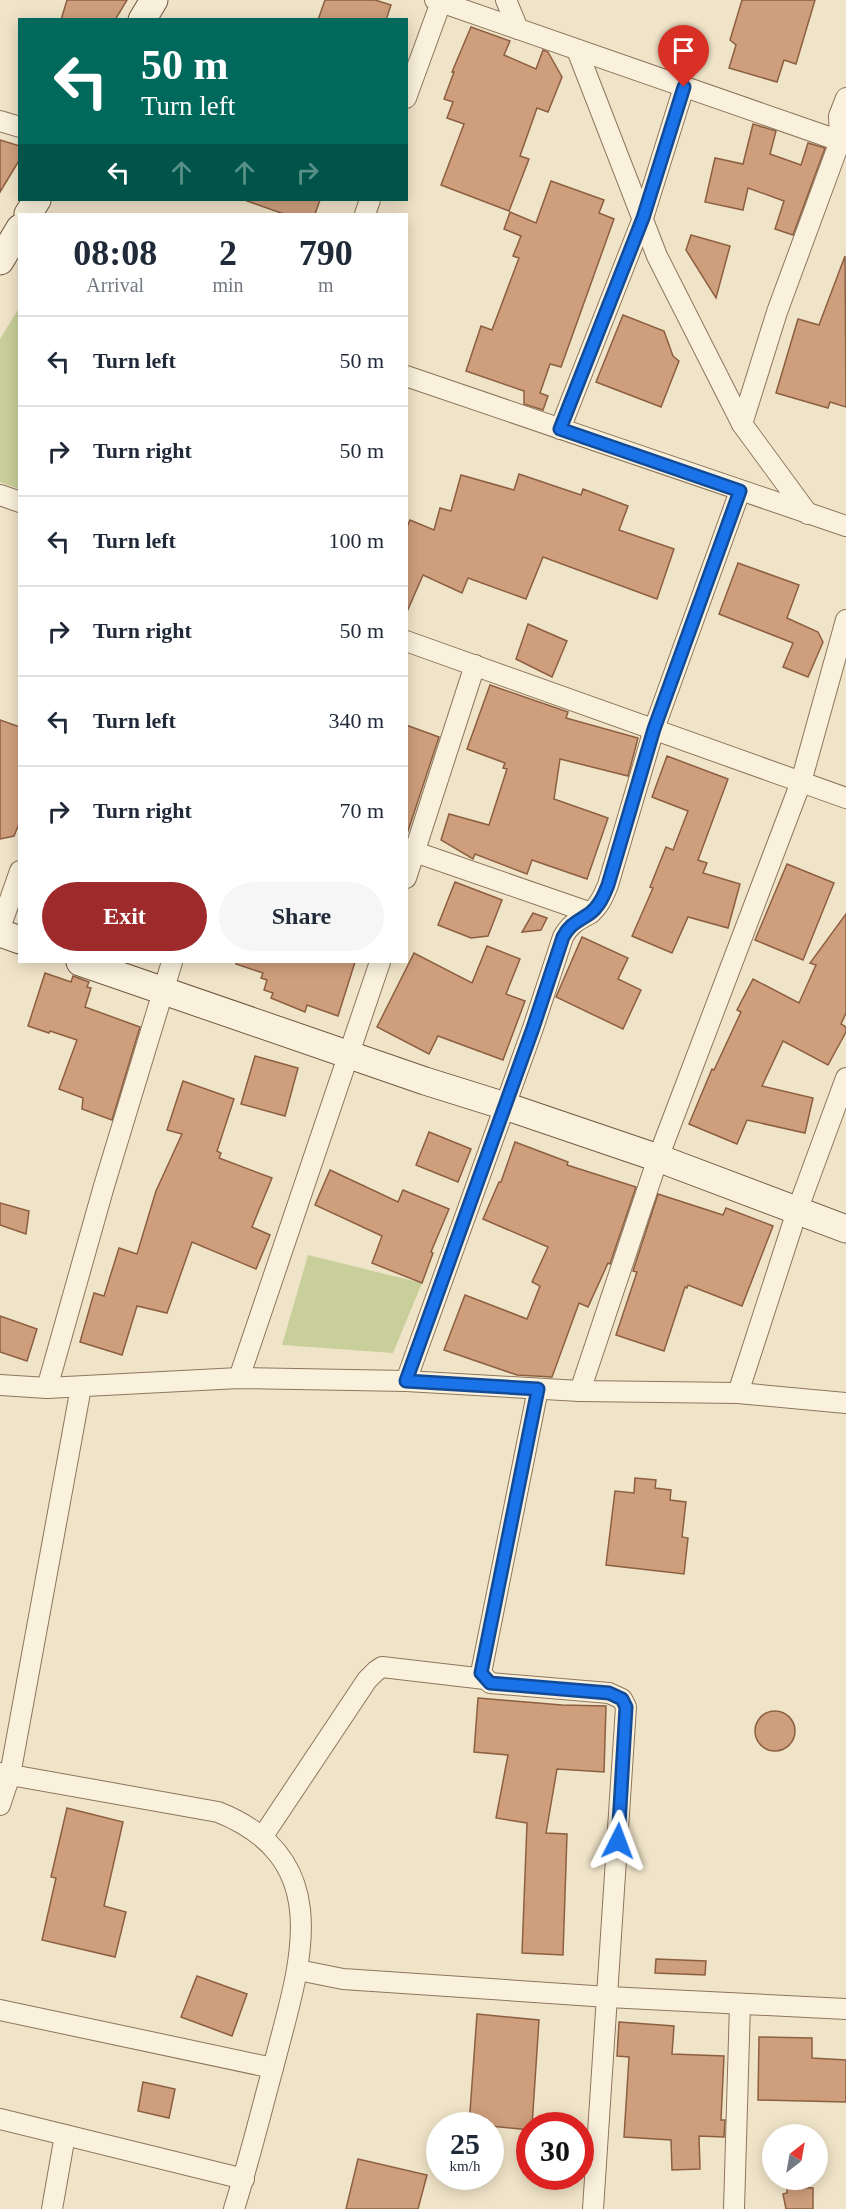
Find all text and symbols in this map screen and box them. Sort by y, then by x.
pin [658,25,709,87]
icon: arrive [667,34,700,67]
icon: left [42,42,120,120]
text: 50 m [141,42,229,88]
text: Turn left [141,91,235,121]
icon: left [102,156,135,189]
icon: ahead [165,156,198,189]
icon: ahead [228,156,261,189]
icon: right [291,156,324,189]
text: 08:08 [73,233,157,273]
text: 2 [219,233,237,273]
text: 790 [299,233,353,273]
text: Arrival [86,274,144,296]
text: min [212,274,244,296]
text: m [318,274,334,296]
icon: left [42,345,75,378]
text: Turn left [93,348,176,373]
text: 50 m [339,348,384,373]
icon: right [42,435,75,468]
text: Turn right [93,438,192,463]
text: 50 m [339,438,384,463]
icon: left [42,525,75,558]
text: Turn left [93,528,176,553]
text: 100 m [328,528,384,553]
icon: right [42,615,75,648]
text: Turn right [93,618,192,643]
text: 50 m [339,618,384,643]
icon: left [42,705,75,738]
text: Turn left [93,708,176,733]
text: 340 m [328,708,384,733]
icon: right [42,795,75,828]
text: Turn right [93,798,192,823]
text: 70 m [339,798,384,823]
button: Exit [42,882,207,951]
button: Share [219,882,384,951]
position arrow [586,1809,650,1873]
speed limit sign: 30 [516,2112,594,2190]
north arrow [762,2124,828,2190]
map controls [762,2124,828,2190]
text: 25 [450,2127,480,2160]
text: km/h [450,2158,480,2174]

